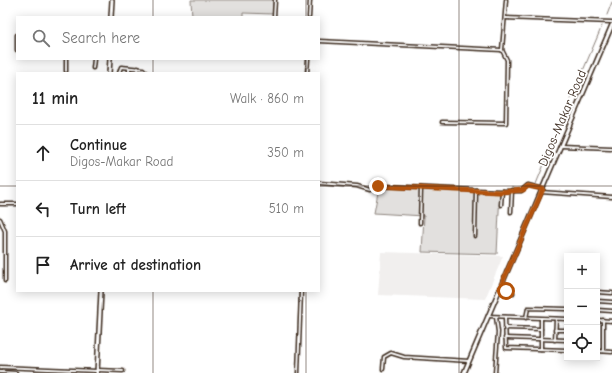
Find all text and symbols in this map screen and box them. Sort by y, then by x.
search box [16,16,320,60]
icon: search [30,27,52,49]
text: Search here [62,29,140,47]
street label: Digos-Makar Road [535,68,589,168]
text: 11 min [32,89,78,108]
text: Walk · 860 m [230,91,304,106]
text: Continue [70,136,127,154]
icon: ahead [32,142,54,164]
text: 350 m [267,145,304,160]
text: Digos-Makar Road [70,154,173,169]
route end [369,177,387,195]
icon: left [32,198,54,220]
text: Turn left [70,200,126,218]
text: 510 m [269,201,304,216]
map controls [564,253,600,361]
button: + [564,253,600,289]
icon: arrive [32,254,54,276]
text: Arrive at destination [70,256,201,274]
route start [497,282,515,300]
button: − [564,289,600,325]
button: locate [564,325,600,361]

